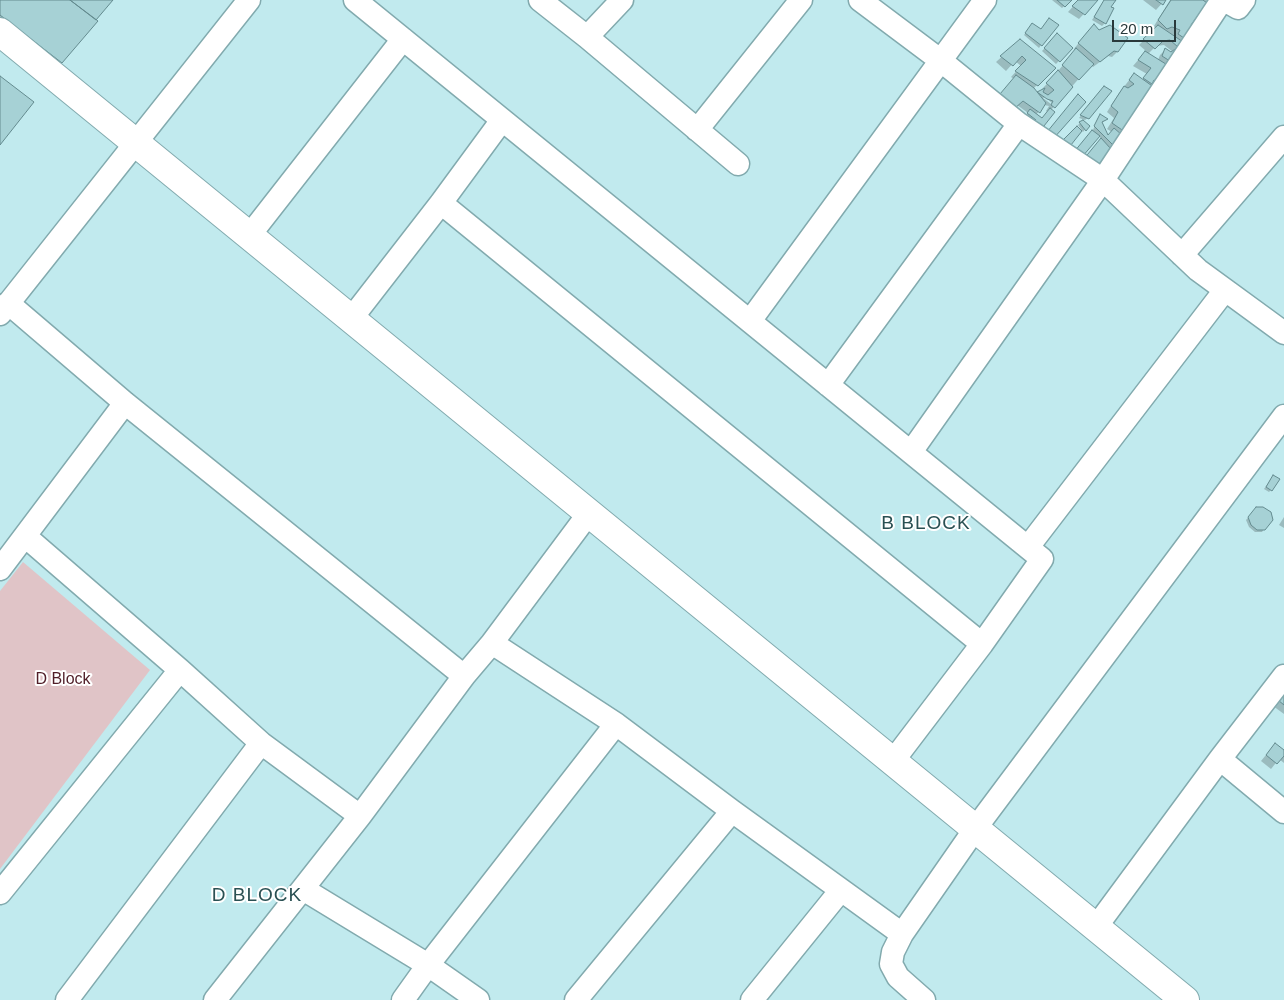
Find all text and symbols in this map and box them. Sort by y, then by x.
scale bar [1114,10,1178,42]
text: 20 m [1120,20,1153,37]
district label: B BLOCK [880,513,972,535]
park label: D Block [35,670,91,690]
district label: D BLOCK [211,885,303,907]

